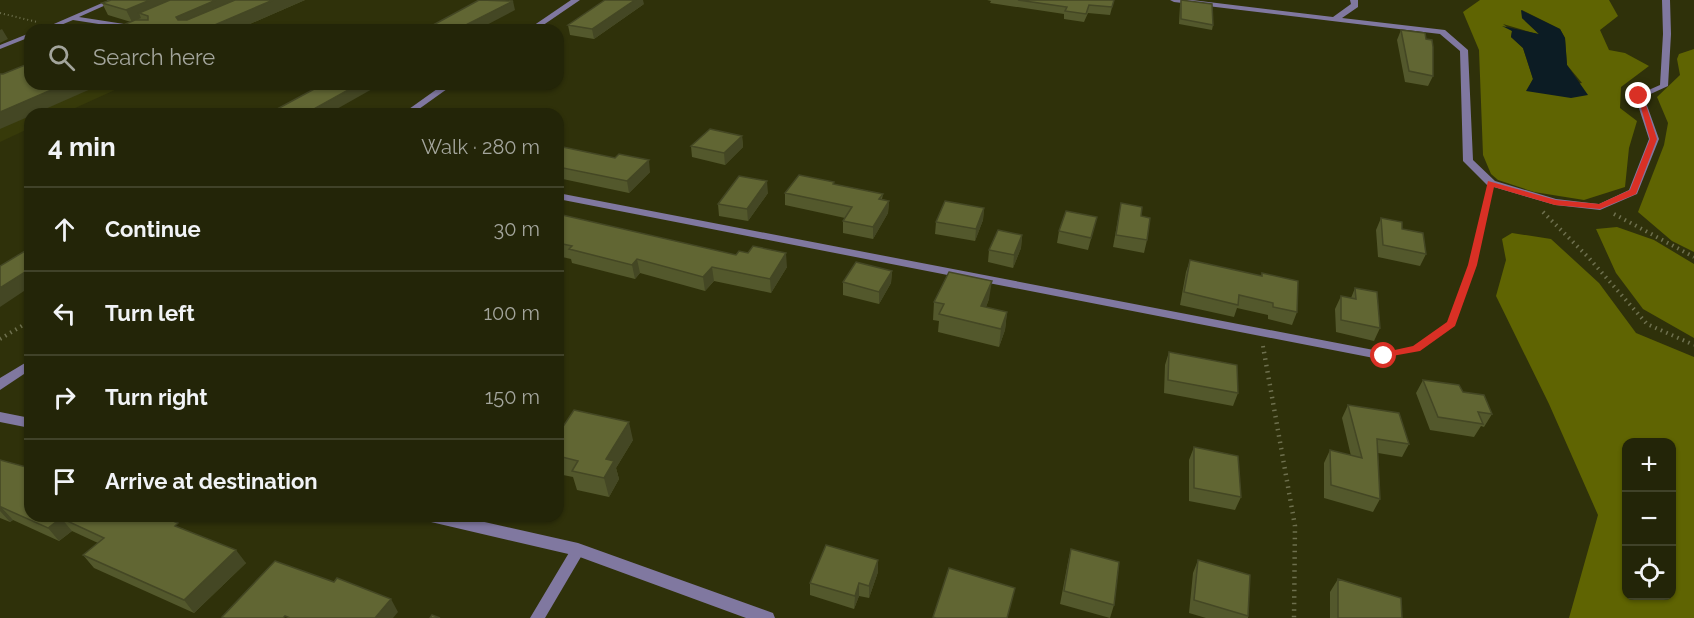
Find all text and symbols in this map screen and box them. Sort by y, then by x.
search box [24,24,564,90]
icon: search [45,41,78,74]
text: Search here [93,44,215,70]
route end [1625,82,1651,108]
text: 4 min [48,132,116,162]
text: Walk · 280 m [421,135,540,159]
icon: ahead [48,213,81,246]
text: Continue [105,216,201,242]
text: 30 m [494,217,540,241]
icon: left [48,297,81,330]
text: Turn left [105,300,195,326]
text: 100 m [483,301,540,325]
route start [1370,342,1396,368]
icon: right [48,381,81,414]
text: Turn right [105,384,208,410]
text: 150 m [485,385,540,409]
map controls [1622,438,1676,600]
button: + [1622,438,1676,492]
icon: arrive [48,465,81,498]
text: Arrive at destination [105,468,318,494]
button: − [1622,492,1676,546]
button: locate [1622,546,1676,600]

